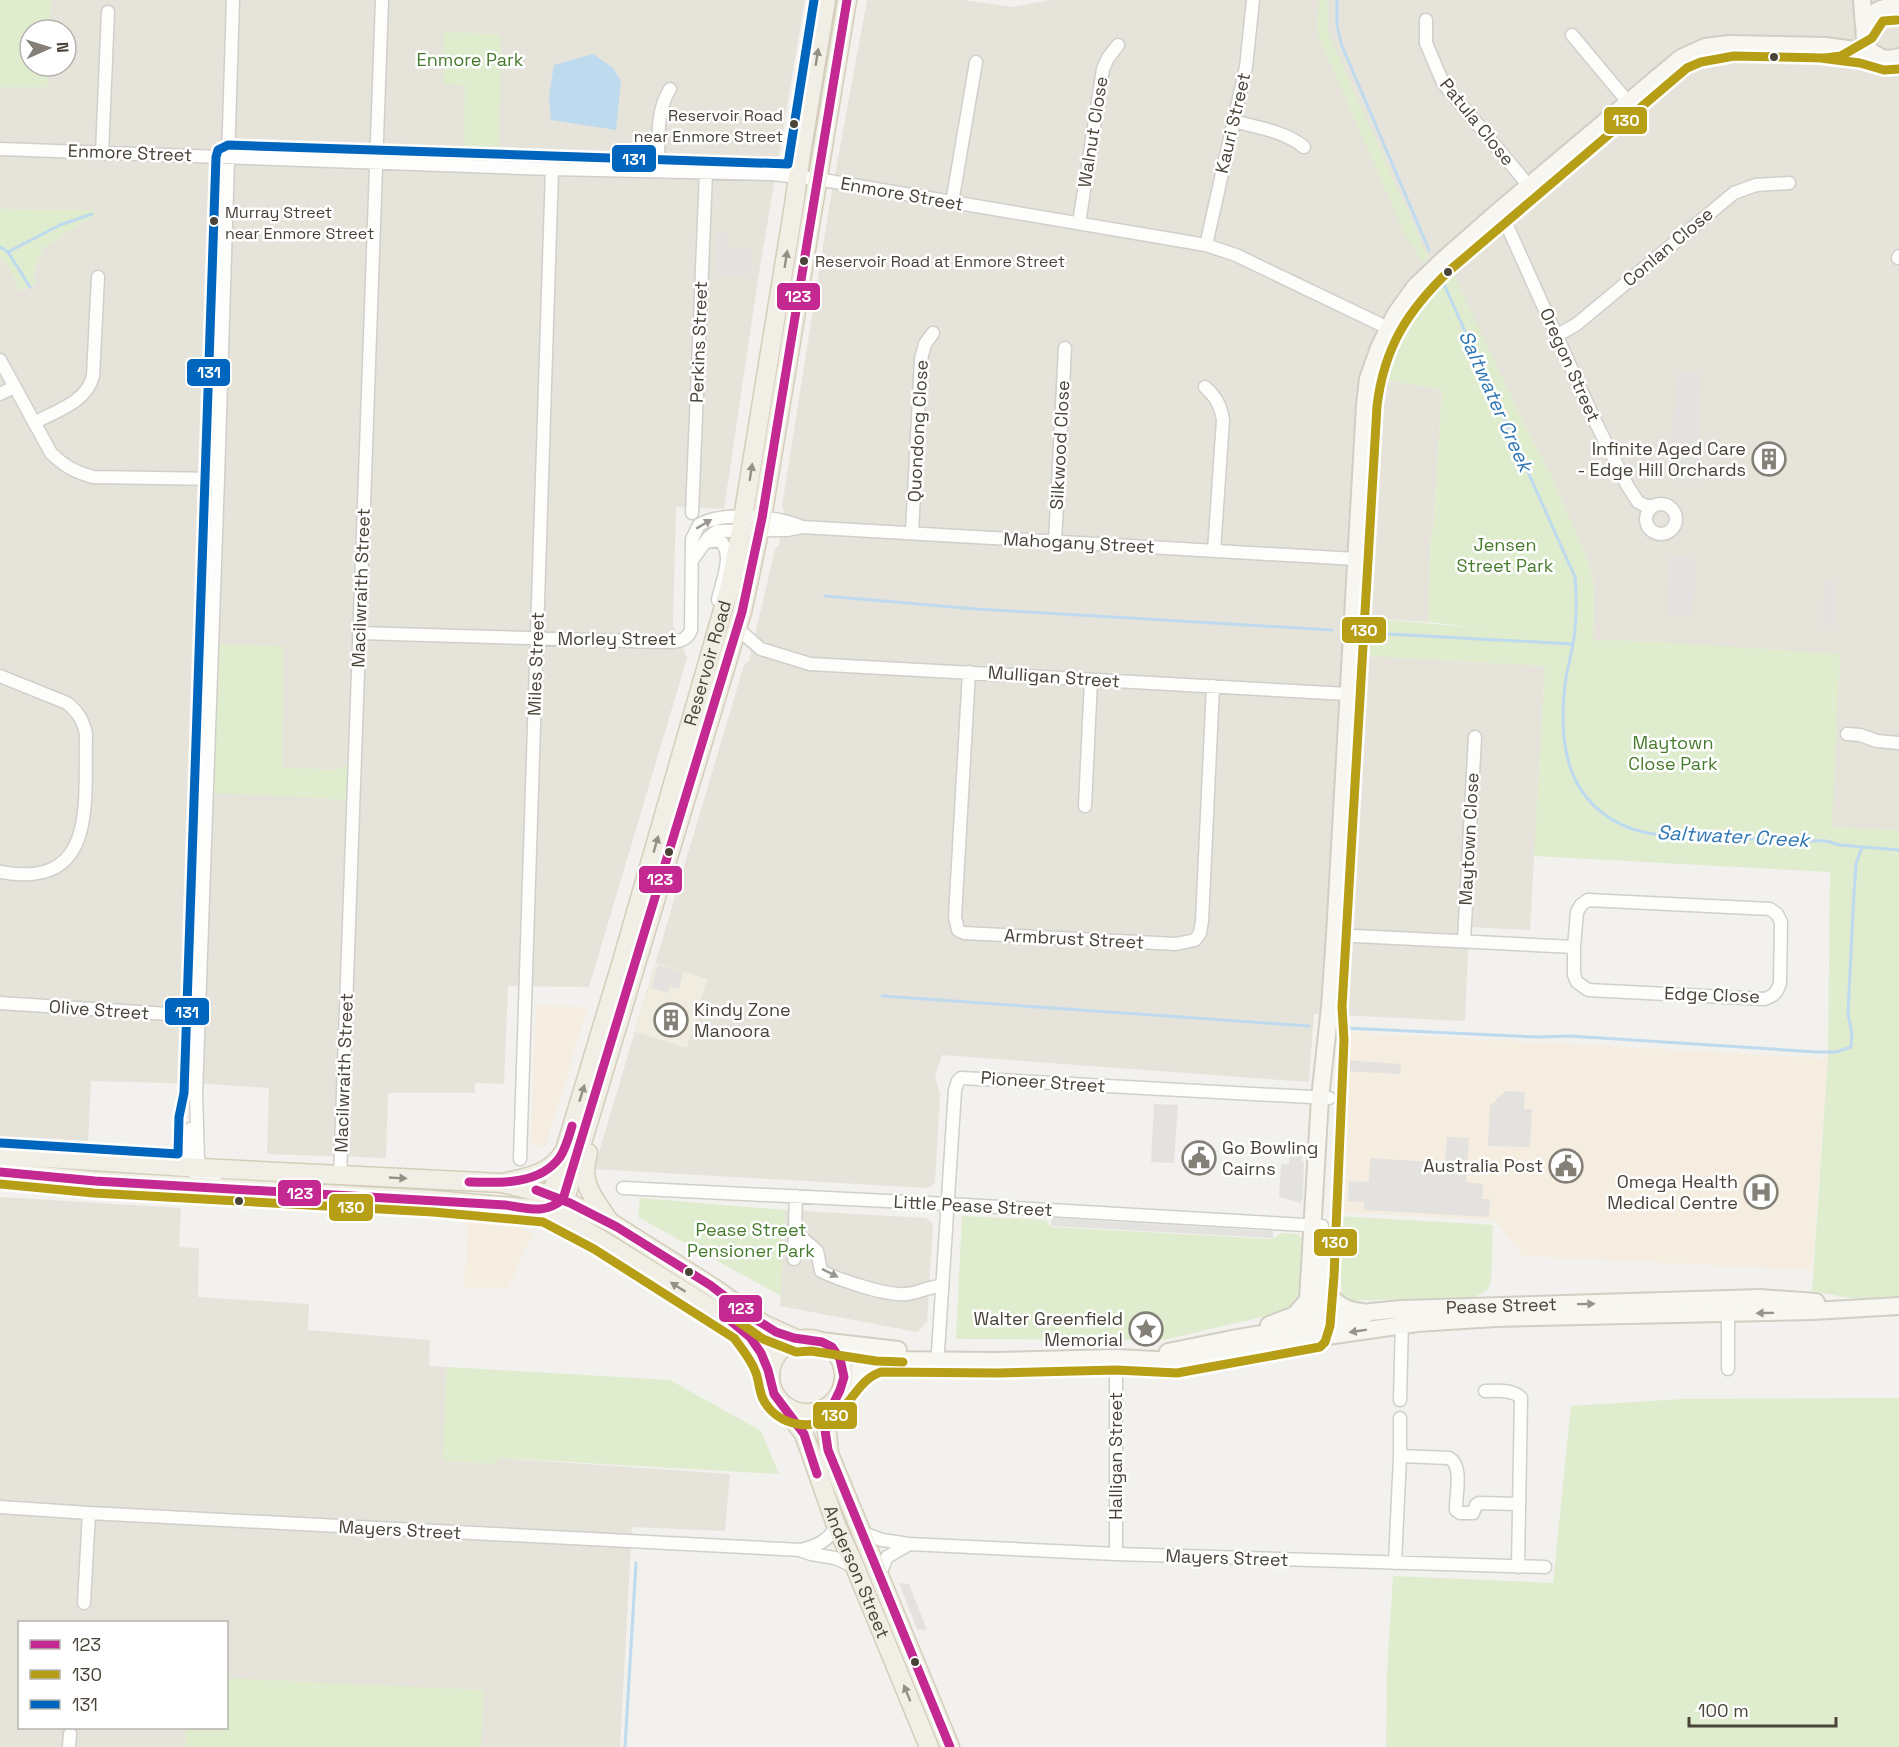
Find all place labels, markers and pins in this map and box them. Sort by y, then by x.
unlabelled marker [1768,51,1780,63]
place label: Reservoir Road near Enmore Street [634,105,783,147]
marker: Reservoir Road near Enmore Street [788,118,800,130]
place label: Murray Street near Enmore Street [225,202,374,244]
marker: Murray Street near Enmore Street [208,215,220,227]
place label: Reservoir Road at Enmore Street [815,251,1065,272]
marker: Reservoir Road at Enmore Street [798,255,810,267]
unlabelled marker [1442,266,1454,278]
place label: Infinite Aged Care - Edge Hill Orchards [1577,437,1746,481]
building icon: Infinite Aged Care - Edge Hill Orchards [1751,441,1787,477]
unlabelled marker [663,846,675,858]
place label: Kindy Zone Manoora [694,998,791,1042]
building icon: Kindy Zone Manoora [653,1002,689,1038]
place label: Go Bowling Cairns [1222,1136,1318,1180]
public building icon: Go Bowling Cairns [1181,1140,1217,1176]
public building icon: Australia Post [1548,1148,1584,1184]
place label: Australia Post [1423,1154,1543,1177]
place label: Omega Health Medical Centre [1607,1170,1738,1214]
hospital icon: Omega Health Medical Centre [1743,1174,1779,1210]
unlabelled marker [233,1195,245,1207]
unlabelled marker [683,1266,695,1278]
place label: Walter Greenfield Memorial [974,1307,1123,1351]
place icon: Walter Greenfield Memorial [1128,1311,1164,1347]
unlabelled marker [909,1656,921,1668]

